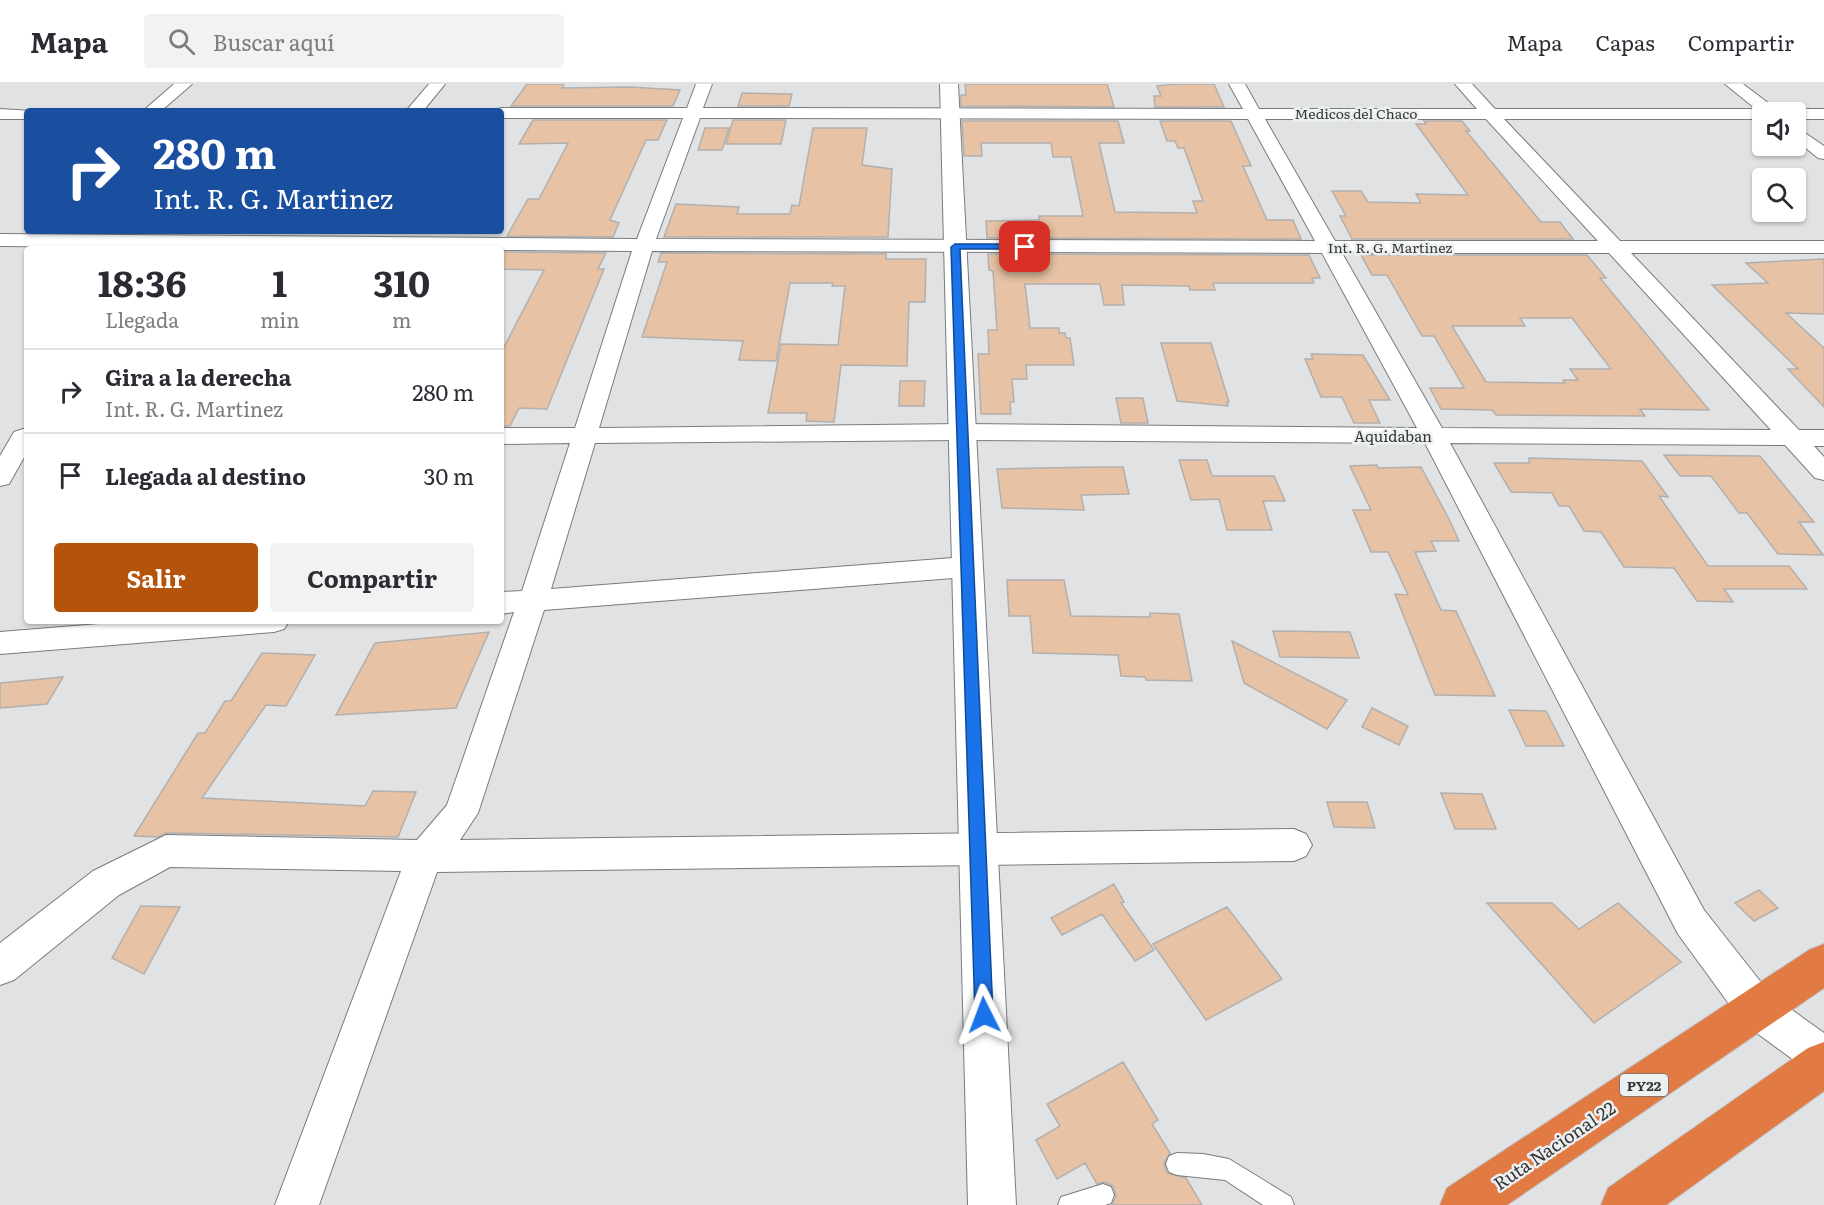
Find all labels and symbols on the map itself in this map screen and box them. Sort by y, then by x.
street label: Medicos del Chaco [1295,103,1417,123]
pin [999,221,1050,272]
street label: Int. R. G. Martinez [1328,237,1452,257]
street label: Aquidaban [1354,424,1432,447]
position arrow [952,983,1016,1047]
road number: PY22 [1620,1074,1668,1096]
street label: Ruta Nacional 22 [1488,1094,1620,1196]

